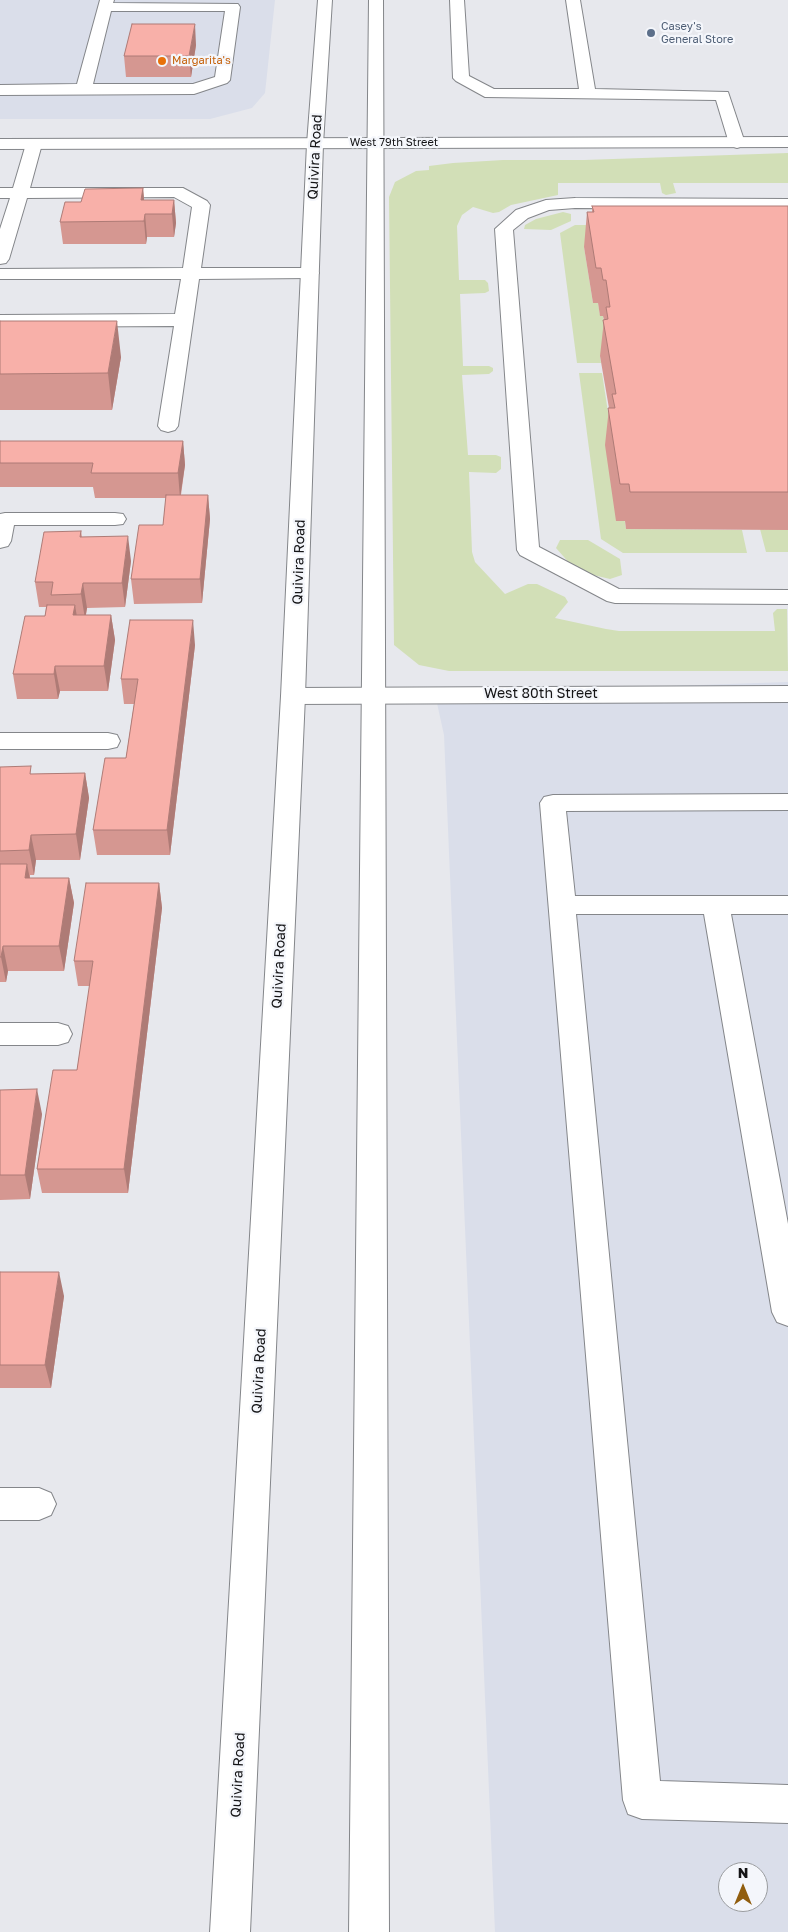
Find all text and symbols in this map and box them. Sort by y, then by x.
place label: Casey's General Store [661,20,733,46]
marker: Casey's General Store [645,27,657,39]
place label: Margarita's [172,54,231,68]
marker: Margarita's [156,55,168,67]
street label: Quivira Road [304,114,326,200]
street label: West 79th Street [350,136,438,150]
street label: Quivira Road [289,519,309,605]
street label: West 80th Street [484,686,598,702]
street label: Quivira Road [268,923,290,1009]
street label: Quivira Road [248,1328,270,1414]
street label: Quivira Road [227,1732,249,1818]
north arrow [718,1862,768,1912]
text: N [738,1864,748,1881]

